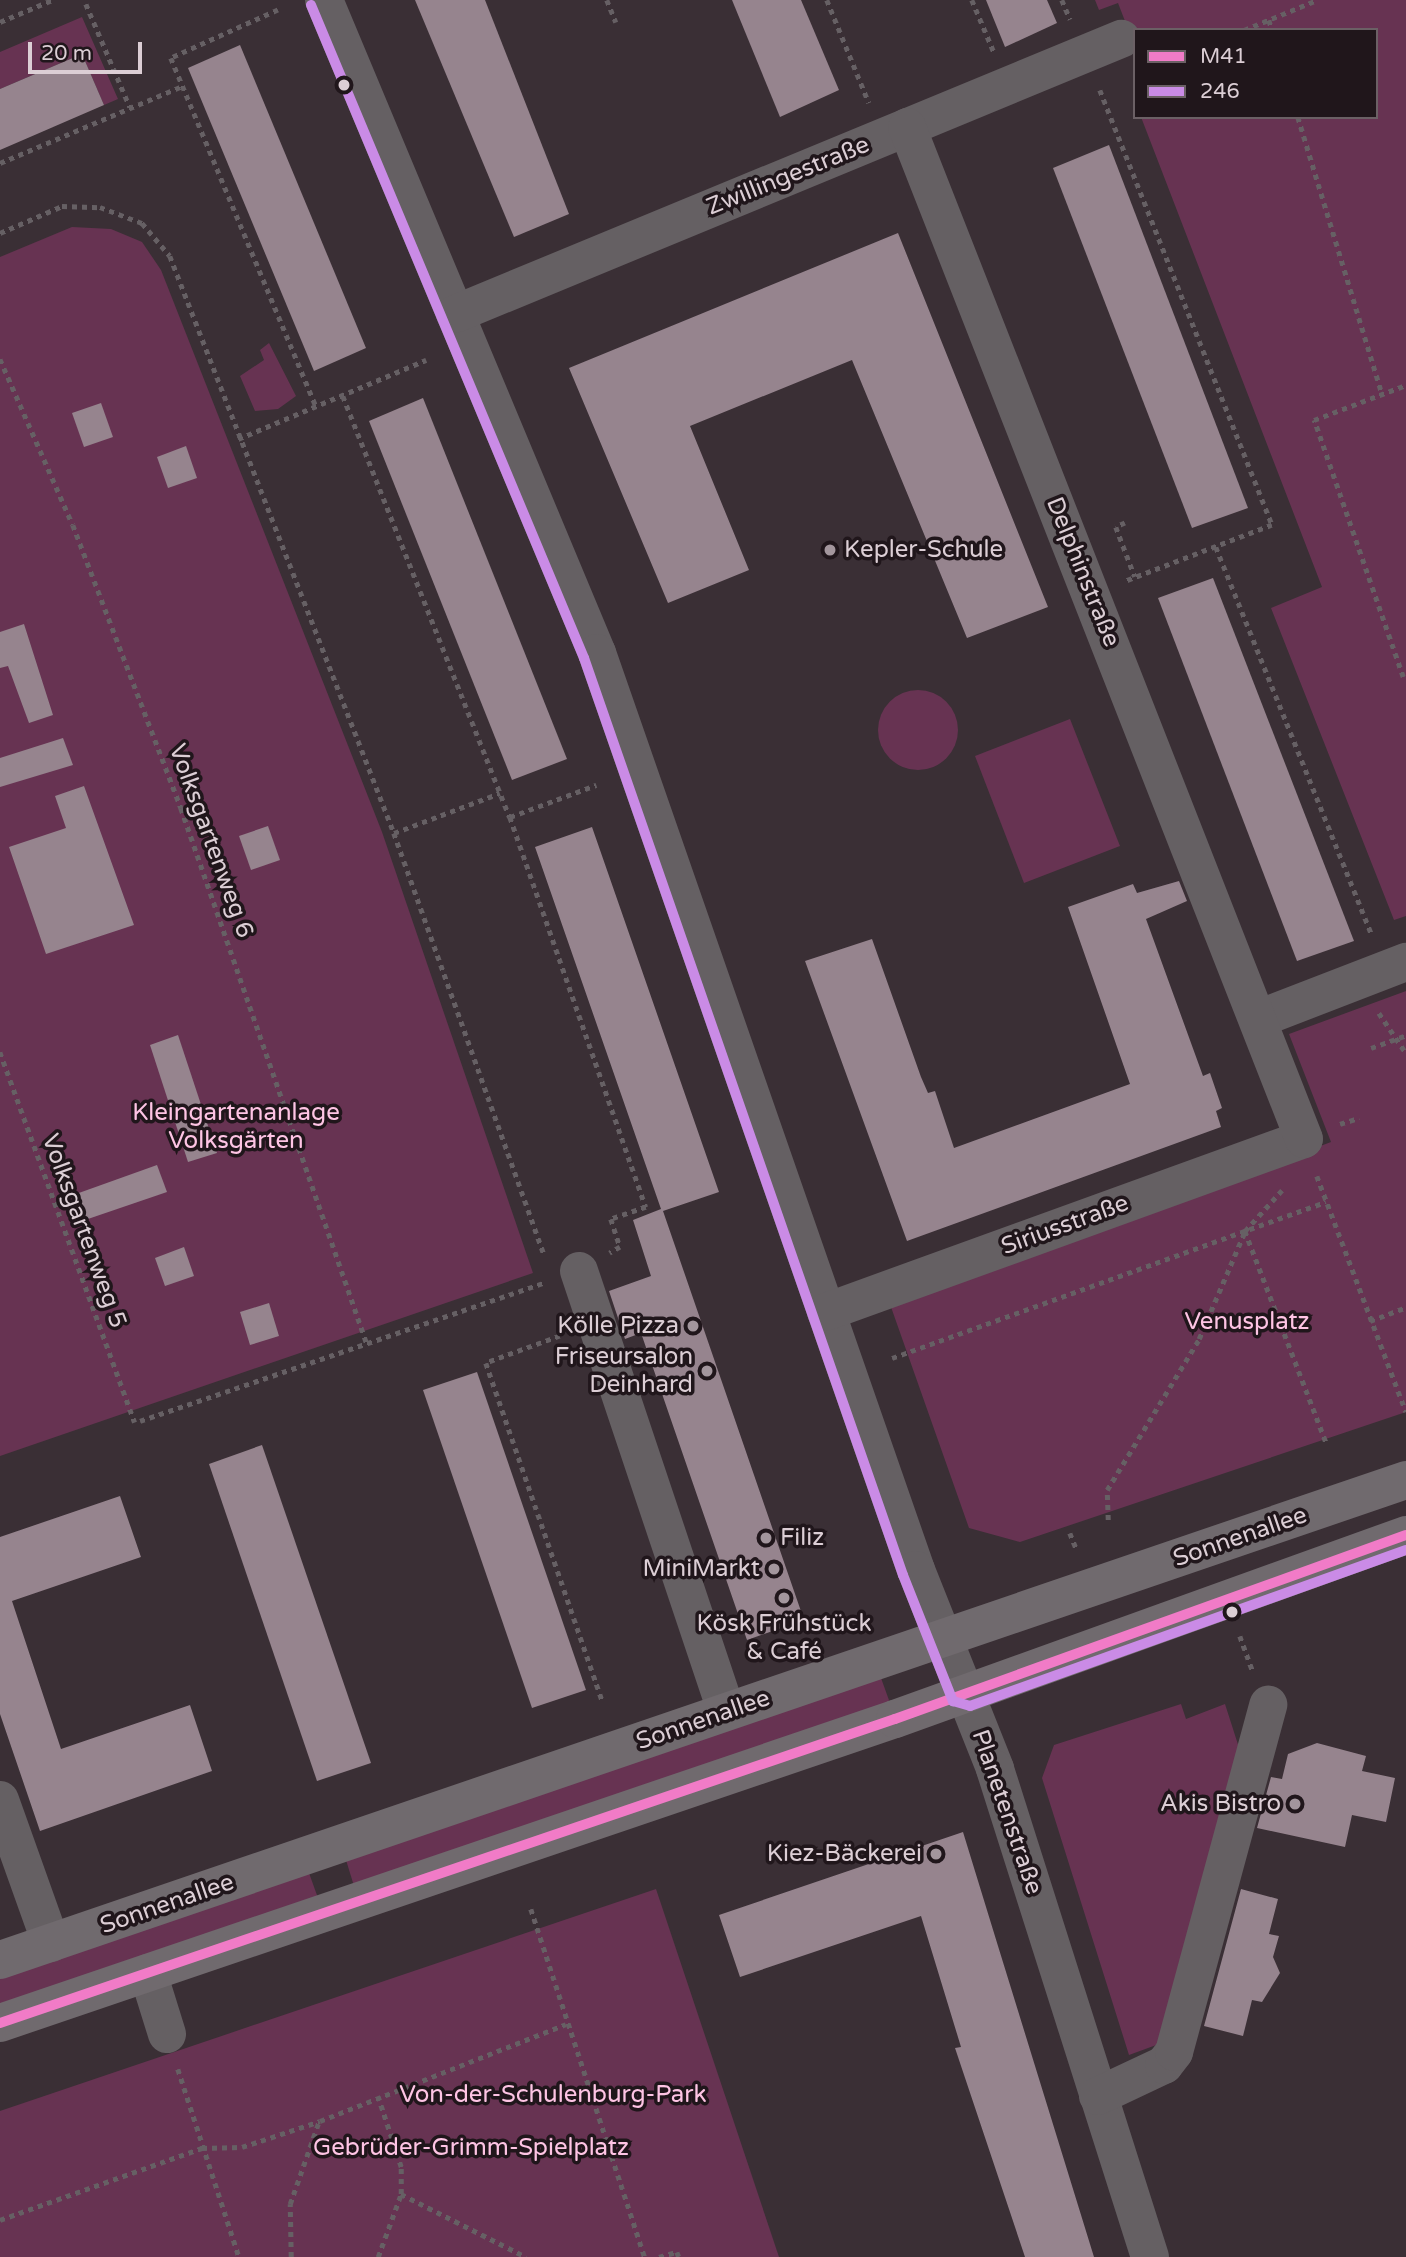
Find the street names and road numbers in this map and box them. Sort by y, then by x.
street label: Zwillingestraße [702,130,874,222]
street label: Delphinstraße [1040,493,1126,651]
street label: Volksgartenweg 6 [163,740,259,942]
street label: Volksgartenweg 5 [36,1130,132,1332]
street label: Siriusstraße [997,1189,1133,1261]
street label: Sonnenallee [1169,1501,1311,1573]
street label: Sonnenallee [632,1684,774,1756]
street label: Planetenstraße [965,1726,1049,1898]
street label: Sonnenallee [96,1868,238,1940]

